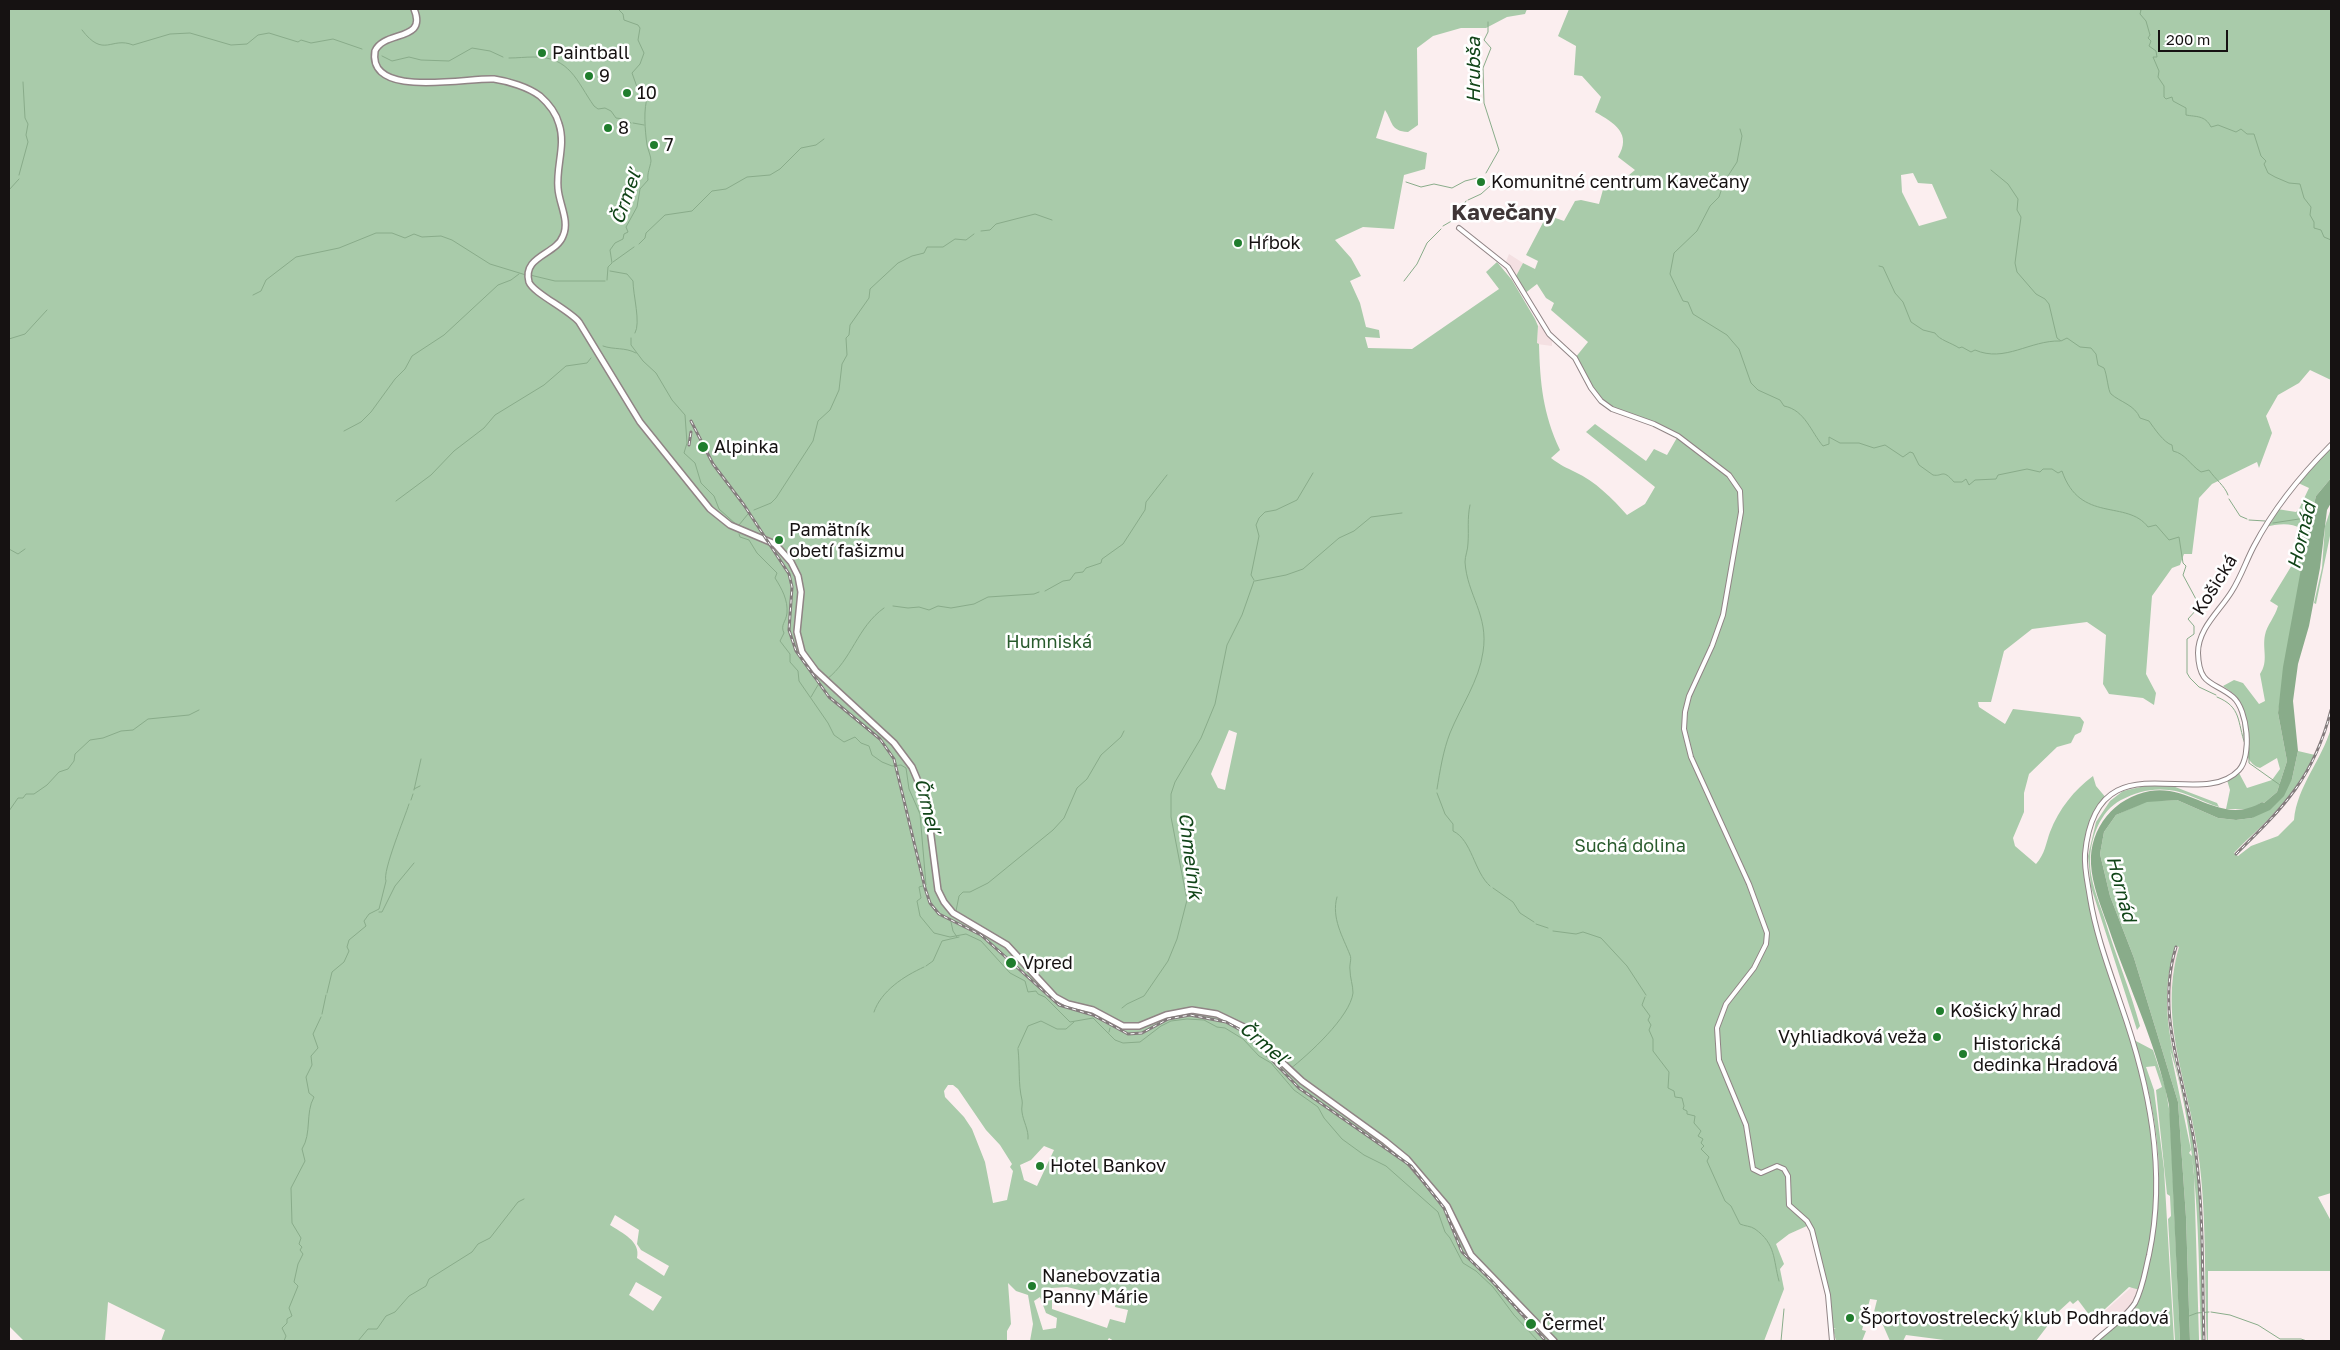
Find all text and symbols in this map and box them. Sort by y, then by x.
scale bar [2160,20,2230,52]
text: 200 m [2166,30,2210,48]
water label: Hrubša [1463,37,1485,103]
place label: Paintball [552,42,629,64]
marker: Paintball [536,47,548,59]
place label: 9 [599,65,610,87]
marker: 9 [583,70,595,82]
place label: 10 [637,82,657,104]
marker: 10 [621,87,633,99]
place label: 8 [618,117,629,139]
marker: 8 [602,122,614,134]
place label: 7 [664,134,674,156]
marker: 7 [648,139,660,151]
water label: Črmeľ [606,169,646,227]
place label: Komunitné centrum Kavečany [1491,171,1749,193]
marker: Komunitné centrum Kavečany [1475,176,1487,188]
district label: Kavečany [1451,200,1557,226]
place label: Hŕbok [1248,232,1301,254]
marker: Hŕbok [1232,237,1244,249]
place label: Alpinka [714,436,779,458]
marker: Alpinka [696,440,710,454]
water label: Hornád [2283,501,2321,571]
place label: Pamätník obetí fašizmu [789,519,905,562]
marker: Pamätník obetí fašizmu [773,534,785,546]
street label: Košická [2188,551,2242,619]
park label: Humniská [1006,631,1092,653]
water label: Črmeľ [909,776,945,834]
water label: Chmeľník [1173,811,1207,901]
park label: Suchá dolina [1574,835,1686,857]
water label: Hornád [2101,854,2141,924]
place label: Vpred [1022,952,1073,974]
marker: Vpred [1004,956,1018,970]
place label: Košický hrad [1950,1000,2061,1022]
marker: Košický hrad [1934,1005,1946,1017]
water label: Črmeľ [1235,1017,1291,1069]
place label: Vyhliadková veža [1778,1026,1927,1048]
marker: Vyhliadková veža [1931,1031,1943,1043]
place label: Historická dedinka Hradová [1973,1033,2118,1076]
marker: Historická dedinka Hradová [1957,1048,1969,1060]
place label: Hotel Bankov [1050,1155,1166,1177]
marker: Hotel Bankov [1034,1160,1046,1172]
place label: Nanebovzatia Panny Márie [1042,1265,1160,1308]
marker: Nanebovzatia Panny Márie [1026,1280,1038,1292]
place label: Športovostrelecký klub Podhradová [1860,1307,2169,1329]
marker: Športovostrelecký klub Podhradová [1844,1312,1856,1324]
place label: Čermeľ [1542,1313,1604,1335]
marker: Čermeľ [1524,1317,1538,1331]

